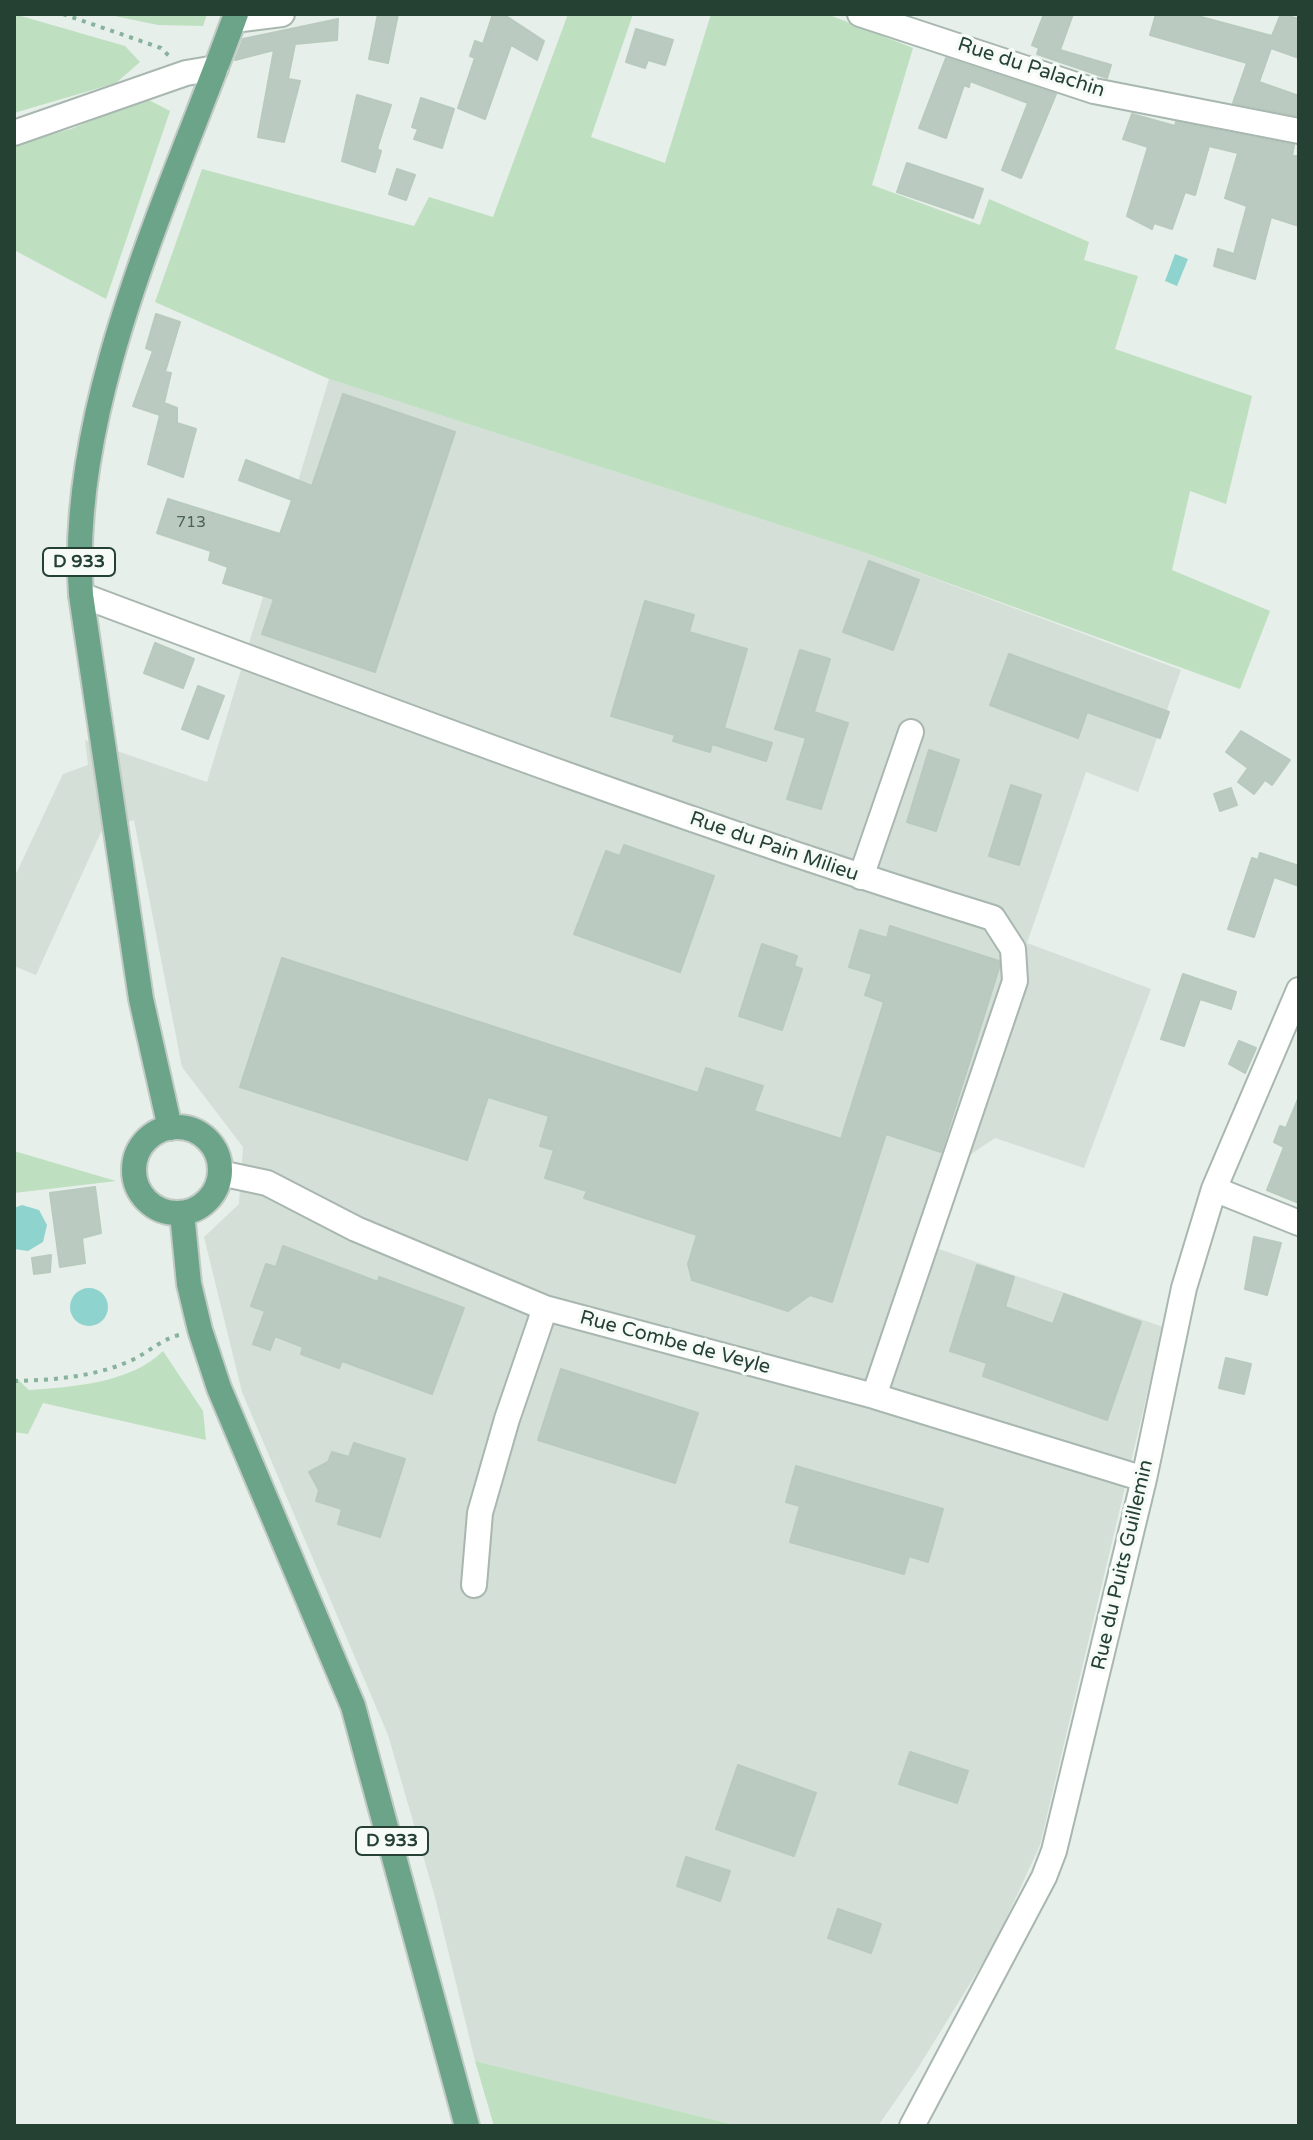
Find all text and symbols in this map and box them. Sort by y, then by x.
street label: Rue du Palachin [954,33,1108,103]
house number: 713 [176,513,206,533]
road number: D 933 [43,548,115,576]
street label: Rue du Pain Milieu [686,807,862,887]
street label: Rue Combe de Veyle [577,1306,773,1380]
street label: Rue du Puits Guillemin [1087,1458,1159,1672]
road number: D 933 [356,1827,428,1855]

